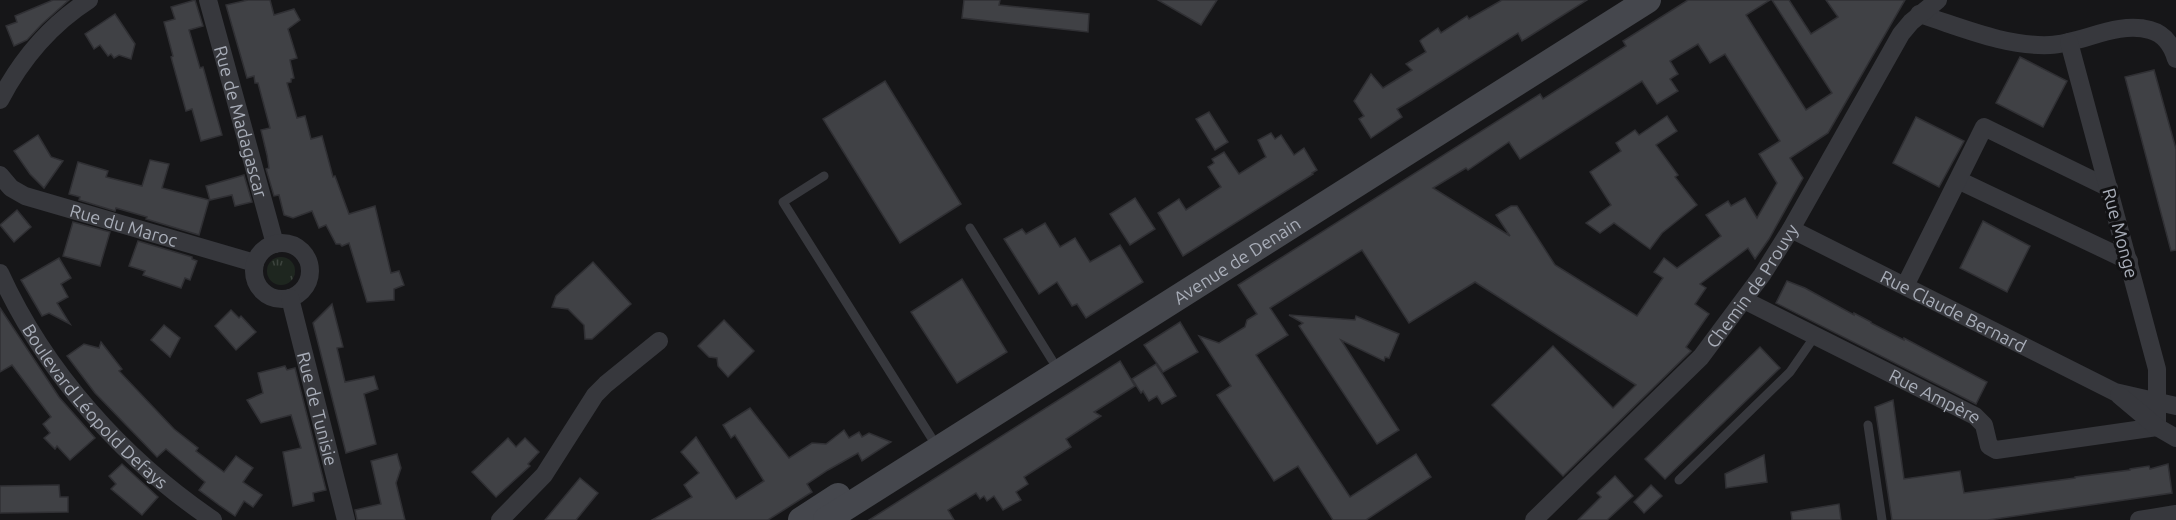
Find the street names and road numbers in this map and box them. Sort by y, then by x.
street label: Rue de Madagascar [211,43,272,200]
street label: Rue Monge [2099,186,2143,280]
street label: Rue du Maroc [68,200,180,250]
street label: Avenue de Denain [1170,213,1304,308]
street label: Chemin de Prouvy [1702,220,1802,351]
street label: Rue Claude Bernard [1877,266,2030,356]
street label: Boulevard Léopold Defays [19,320,172,492]
street label: Rue de Tunisie [294,349,342,468]
street label: Rue Ampère [1886,365,1986,427]

